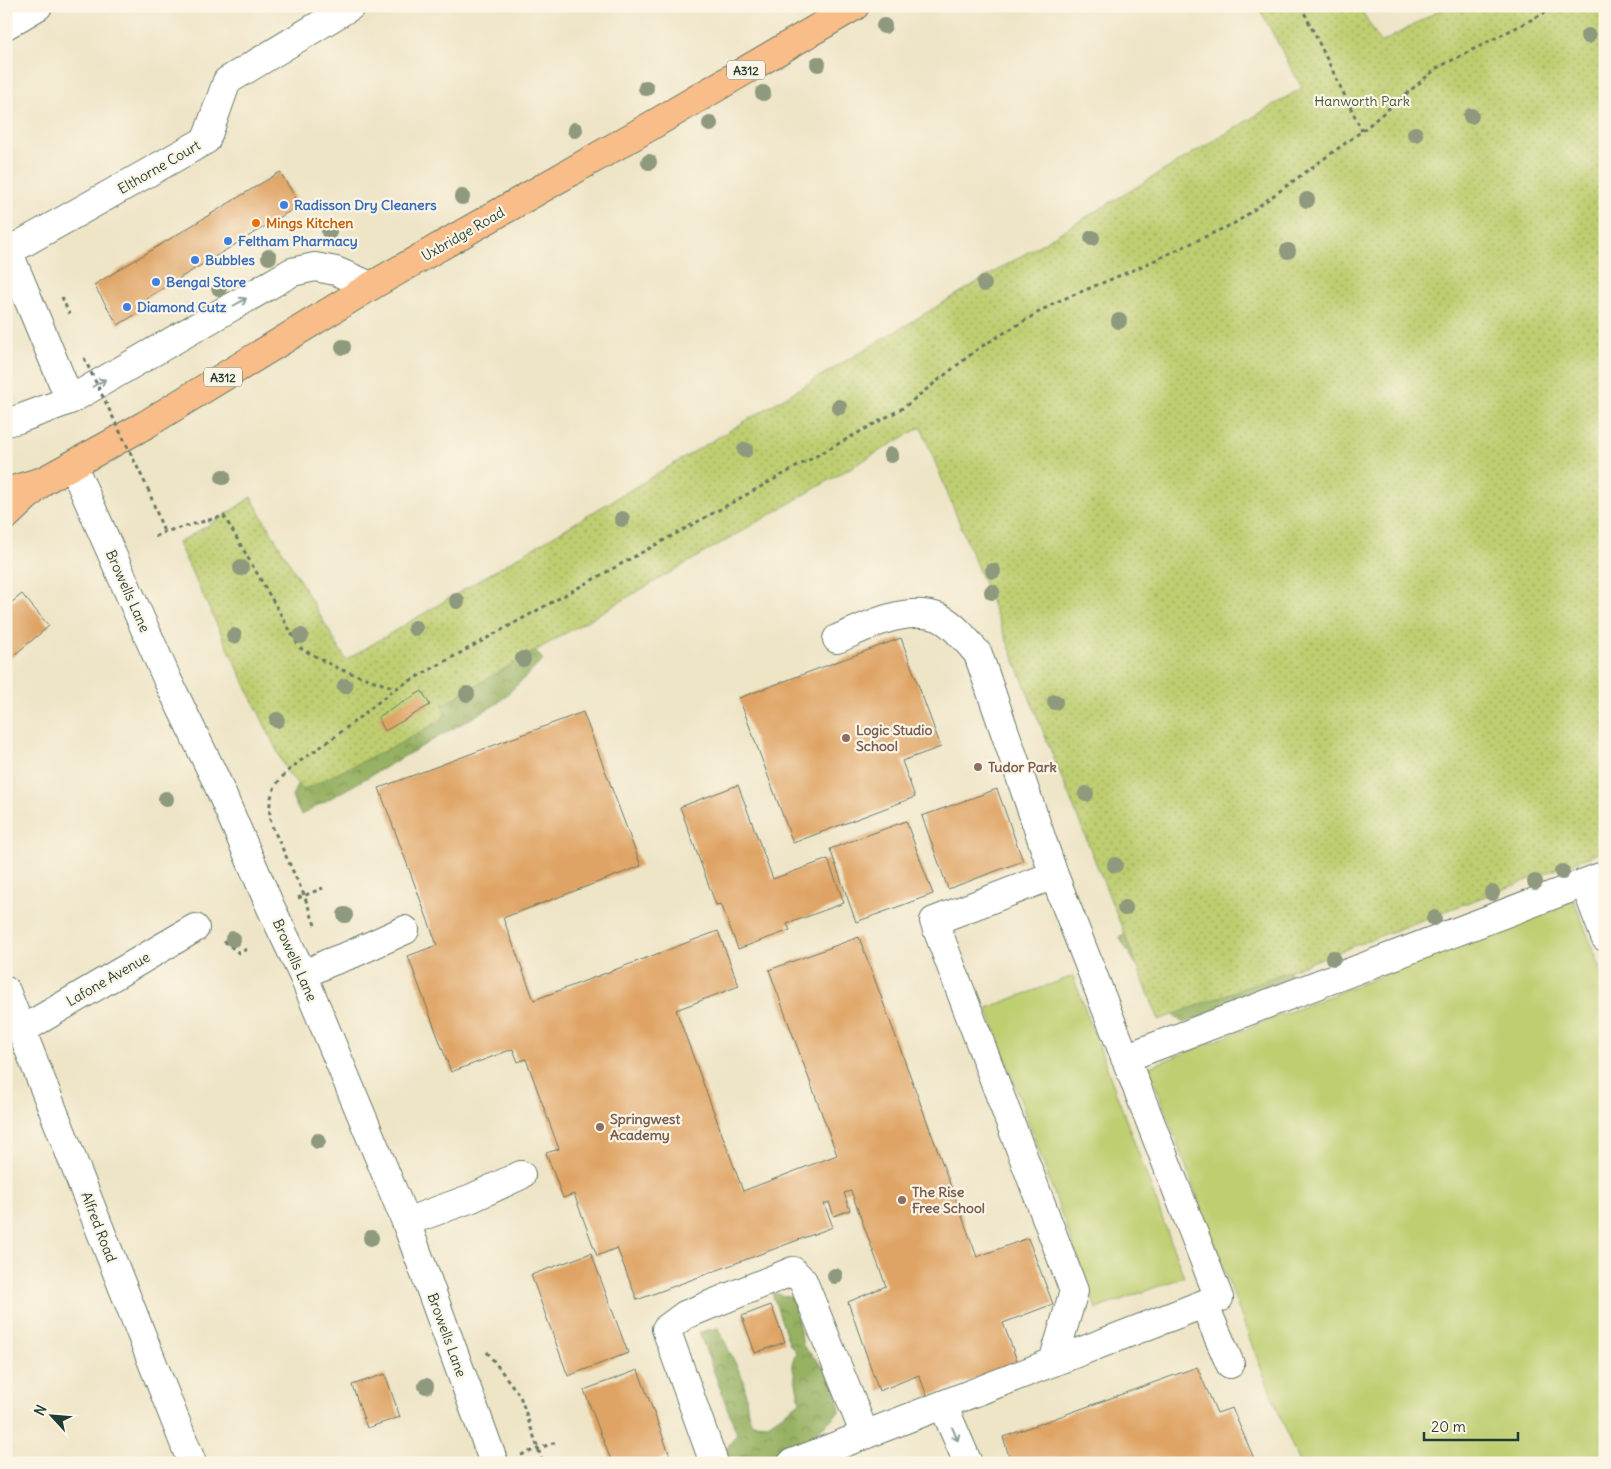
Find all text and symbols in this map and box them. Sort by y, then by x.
road number: A312 [727,60,765,80]
park label: Hanworth Park [1314,92,1410,110]
street label: Elthorne Court [115,136,204,198]
place label: Radisson Dry Cleaners [294,196,437,214]
marker: Radisson Dry Cleaners [278,199,290,211]
street label: Uxbridge Road [418,203,508,265]
place label: Mings Kitchen [266,214,353,232]
marker: Mings Kitchen [250,217,262,229]
place label: Feltham Pharmacy [238,232,358,250]
marker: Feltham Pharmacy [222,235,234,247]
place label: Bubbles [205,251,255,269]
marker: Bubbles [189,254,201,266]
place label: Bengal Store [166,273,247,291]
marker: Bengal Store [150,276,162,288]
one-way arrow [232,297,247,307]
place label: Diamond Cutz [137,298,227,316]
marker: Diamond Cutz [121,301,133,313]
road number: A312 [204,368,242,387]
one-way arrow [92,378,106,388]
street label: Browells Lane [102,547,154,635]
place label: Logic Studio School [856,721,932,755]
marker: Logic Studio School [840,732,852,744]
place label: Tudor Park [988,758,1057,776]
marker: Tudor Park [972,761,984,773]
street label: Browells Lane [269,916,321,1004]
street label: Lafone Avenue [63,948,153,1010]
place label: Springwest Academy [610,1110,680,1144]
marker: Springwest Academy [594,1121,606,1133]
place label: The Rise Free School [912,1183,985,1217]
street label: Alfred Road [77,1189,121,1265]
marker: The Rise Free School [896,1194,908,1206]
street label: Browells Lane [423,1290,471,1380]
north arrow [28,1392,78,1442]
text: N [30,1402,51,1419]
scale bar [1424,1409,1517,1441]
text: 20 m [1431,1417,1466,1436]
one-way arrow [951,1426,961,1441]

